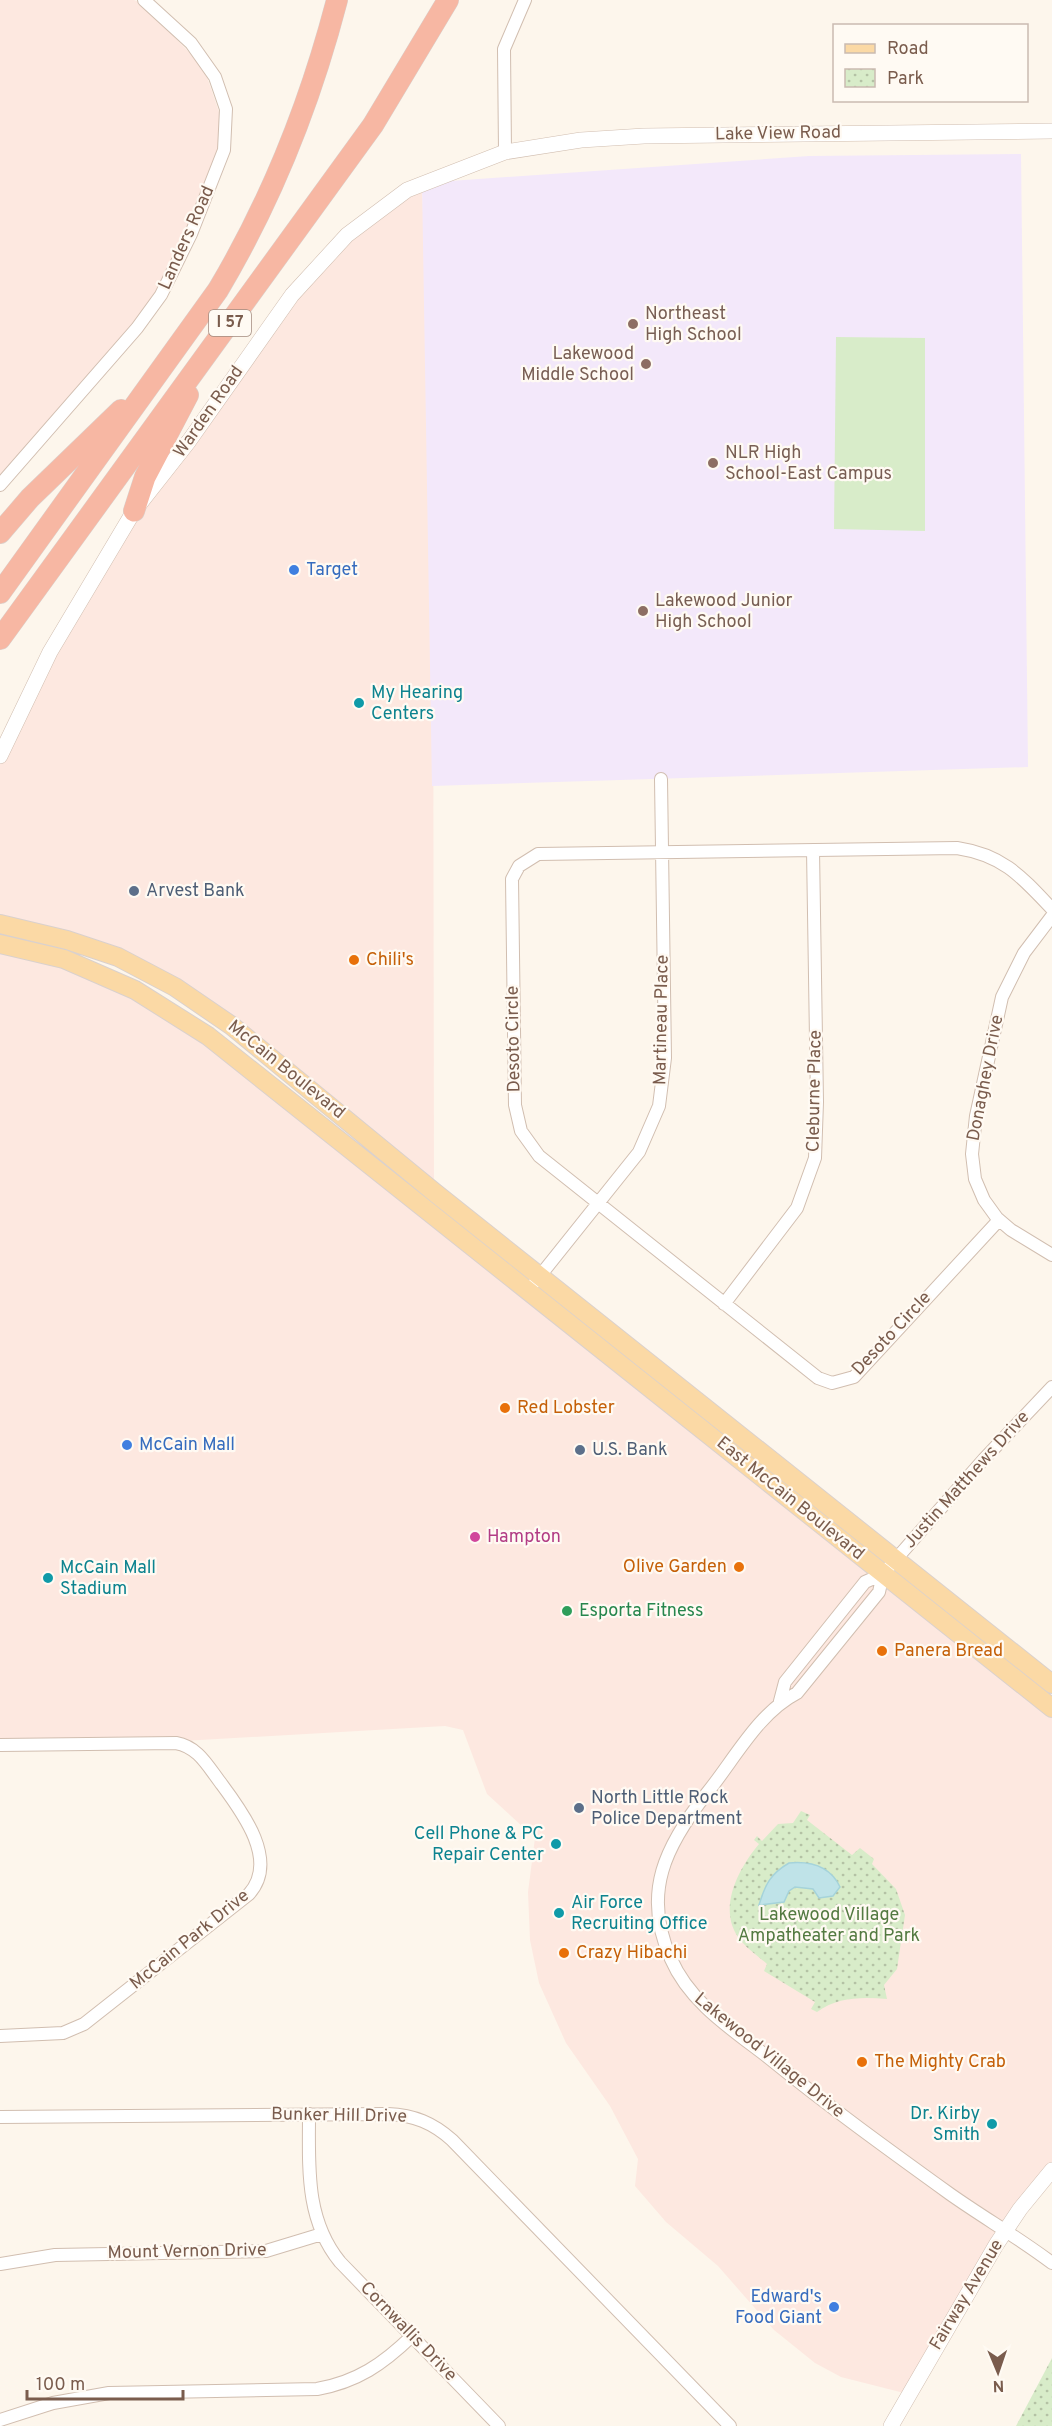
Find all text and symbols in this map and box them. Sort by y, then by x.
legend [833,24,1028,102]
text: Road [887,38,929,61]
text: Park [887,68,924,91]
street label: Lake View Road [715,121,841,147]
street label: Landers Road [154,182,220,294]
place label: Northeast High School [645,303,742,347]
road number: I 57 [209,310,251,336]
marker: Northeast High School [626,317,640,331]
place label: Lakewood Middle School [521,343,634,387]
marker: Lakewood Middle School [639,357,653,371]
street label: Warden Road [169,362,249,462]
place label: NLR High School-East Campus [725,442,892,486]
marker: NLR High School-East Campus [706,456,720,470]
place label: Target [306,559,358,582]
marker: Target [287,563,301,577]
place label: Lakewood Junior High School [655,590,793,634]
marker: Lakewood Junior High School [636,604,650,618]
place label: My Hearing Centers [371,682,463,726]
marker: My Hearing Centers [352,696,366,710]
place label: Arvest Bank [146,880,245,903]
marker: Arvest Bank [127,884,141,898]
place label: Chili's [366,949,414,972]
marker: Chili's [347,953,361,967]
street label: Martineau Place [649,955,675,1085]
street label: Desoto Circle [502,985,526,1093]
street label: Donaghey Drive [962,1013,1010,1143]
street label: McCain Boulevard [223,1016,349,1124]
street label: Cleburne Place [802,1030,828,1152]
street label: Desoto Circle [847,1287,937,1381]
place label: Red Lobster [517,1397,615,1420]
marker: Red Lobster [498,1401,512,1415]
street label: Justin Matthews Drive [899,1406,1035,1554]
street label: East McCain Boulevard [711,1432,869,1566]
place label: McCain Mall [139,1434,235,1457]
marker: McCain Mall [120,1438,134,1452]
place label: U.S. Bank [592,1439,668,1462]
marker: U.S. Bank [573,1443,587,1457]
place label: Hampton [487,1526,561,1549]
marker: Hampton [468,1530,482,1544]
place label: Olive Garden [623,1556,727,1579]
place label: McCain Mall Stadium [60,1557,156,1601]
marker: Olive Garden [732,1560,746,1574]
marker: McCain Mall Stadium [41,1571,55,1585]
place label: Esporta Fitness [579,1600,703,1623]
marker: Esporta Fitness [560,1604,574,1618]
place label: Panera Bread [894,1640,1003,1663]
marker: Panera Bread [875,1644,889,1658]
place label: North Little Rock Police Department [591,1787,742,1831]
marker: North Little Rock Police Department [572,1801,586,1815]
place label: Cell Phone & PC Repair Center [414,1823,544,1867]
marker: Cell Phone & PC Repair Center [549,1837,563,1851]
street label: McCain Park Drive [126,1885,254,1995]
place label: Air Force Recruiting Office [571,1892,708,1936]
park label: Lakewood Village Ampatheater and Park [738,1904,920,1948]
marker: Air Force Recruiting Office [552,1906,566,1920]
place label: Crazy Hibachi [576,1942,687,1965]
marker: Crazy Hibachi [557,1946,571,1960]
street label: Lakewood Village Drive [689,1988,849,2124]
place label: The Mighty Crab [874,2051,1006,2074]
marker: The Mighty Crab [855,2055,869,2069]
street label: Bunker Hill Drive [271,2103,407,2129]
place label: Dr. Kirby Smith [910,2103,980,2147]
marker: Dr. Kirby Smith [985,2117,999,2131]
street label: Fairway Avenue [925,2235,1009,2355]
street label: Mount Vernon Drive [107,2239,267,2265]
street label: Cornwallis Drive [355,2277,461,2387]
place label: Edward's Food Giant [735,2286,822,2330]
marker: Edward's Food Giant [827,2300,841,2314]
north arrow [968,2342,1028,2402]
scale bar [27,2363,183,2401]
text: 100 m [36,2374,85,2397]
text: N [992,2375,1005,2395]

